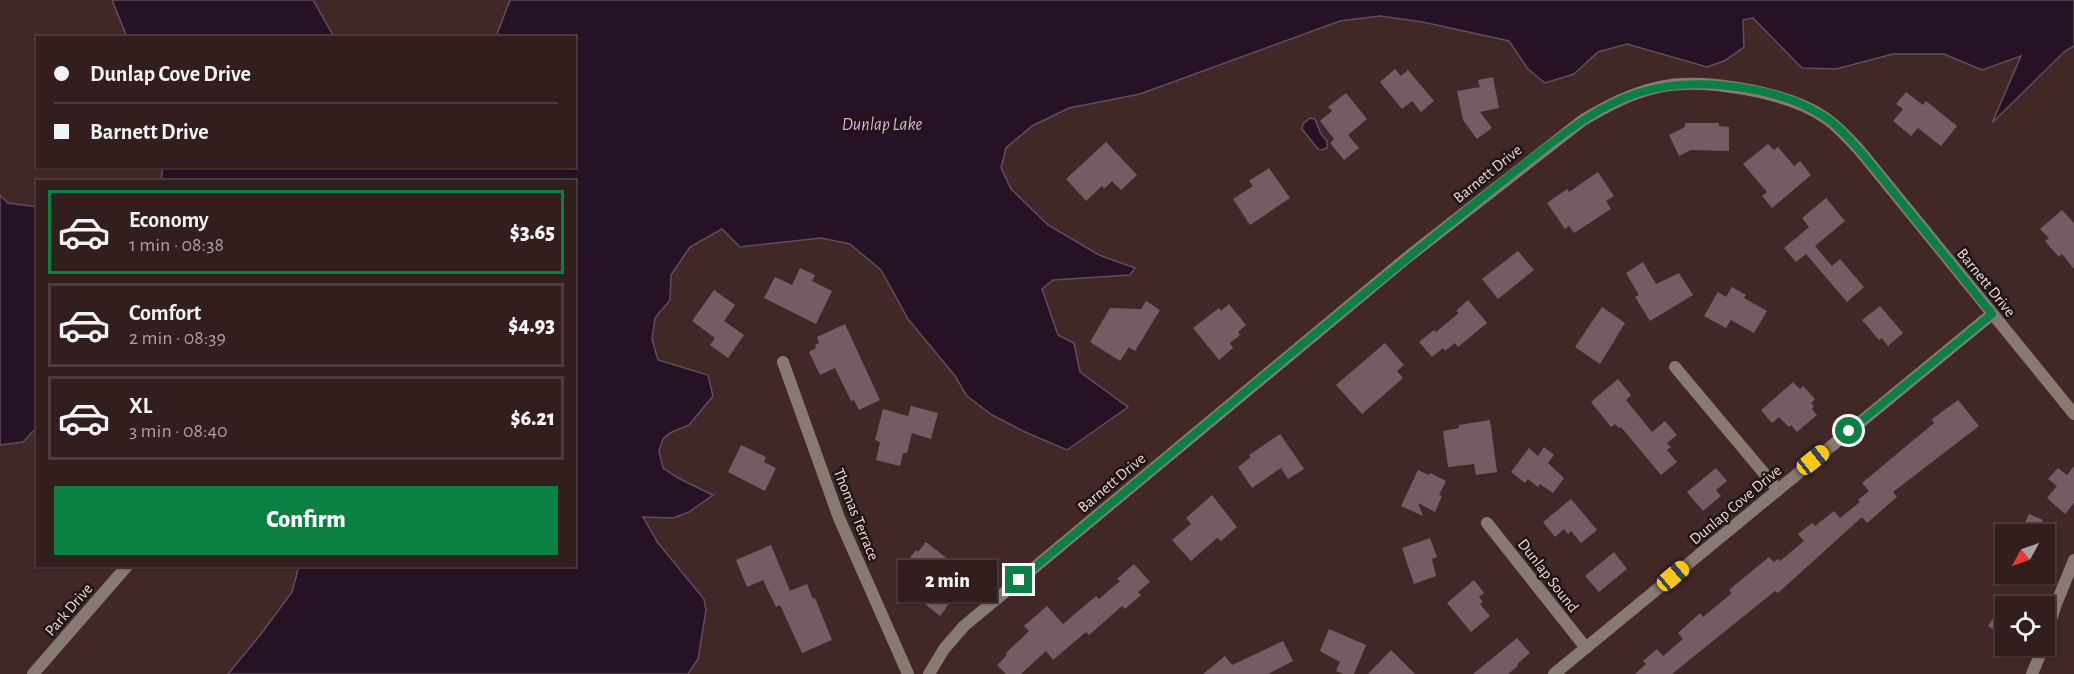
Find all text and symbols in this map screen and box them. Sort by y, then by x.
text: Dunlap Cove Drive [90,63,251,85]
water label: Dunlap Lake [842,116,923,134]
text: Barnett Drive [90,121,209,143]
street label: Barnett Drive [1450,142,1525,206]
icon: car [57,205,111,259]
text: Economy [129,209,209,231]
text: $3.65 [510,221,555,243]
text: 1 min · 08:38 [129,235,224,255]
street label: Barnett Drive [1954,245,2018,320]
icon: car [57,298,111,352]
text: Comfort [129,302,201,324]
text: $4.93 [508,314,555,336]
text: 2 min · 08:39 [129,328,226,348]
icon: car [57,391,111,445]
text: XL [129,395,152,417]
text: $6.21 [511,407,555,429]
route start [1835,417,1862,444]
text: 3 min · 08:40 [129,421,228,441]
car [1793,442,1833,478]
street label: Barnett Drive [1075,450,1148,515]
street label: Dunlap Cove Drive [1687,462,1785,548]
street label: Thomas Terrace [830,466,882,563]
button: Confirm [54,486,558,555]
north arrow [1995,524,2055,584]
map controls [1995,524,2055,656]
street label: Dunlap Sound [1515,536,1582,615]
car [1653,558,1693,594]
callout: 2 min [899,559,998,601]
route end [1005,566,1032,593]
text: 2 min [925,571,970,591]
street label: Park Drive [42,580,96,639]
button: locate [1995,596,2055,656]

